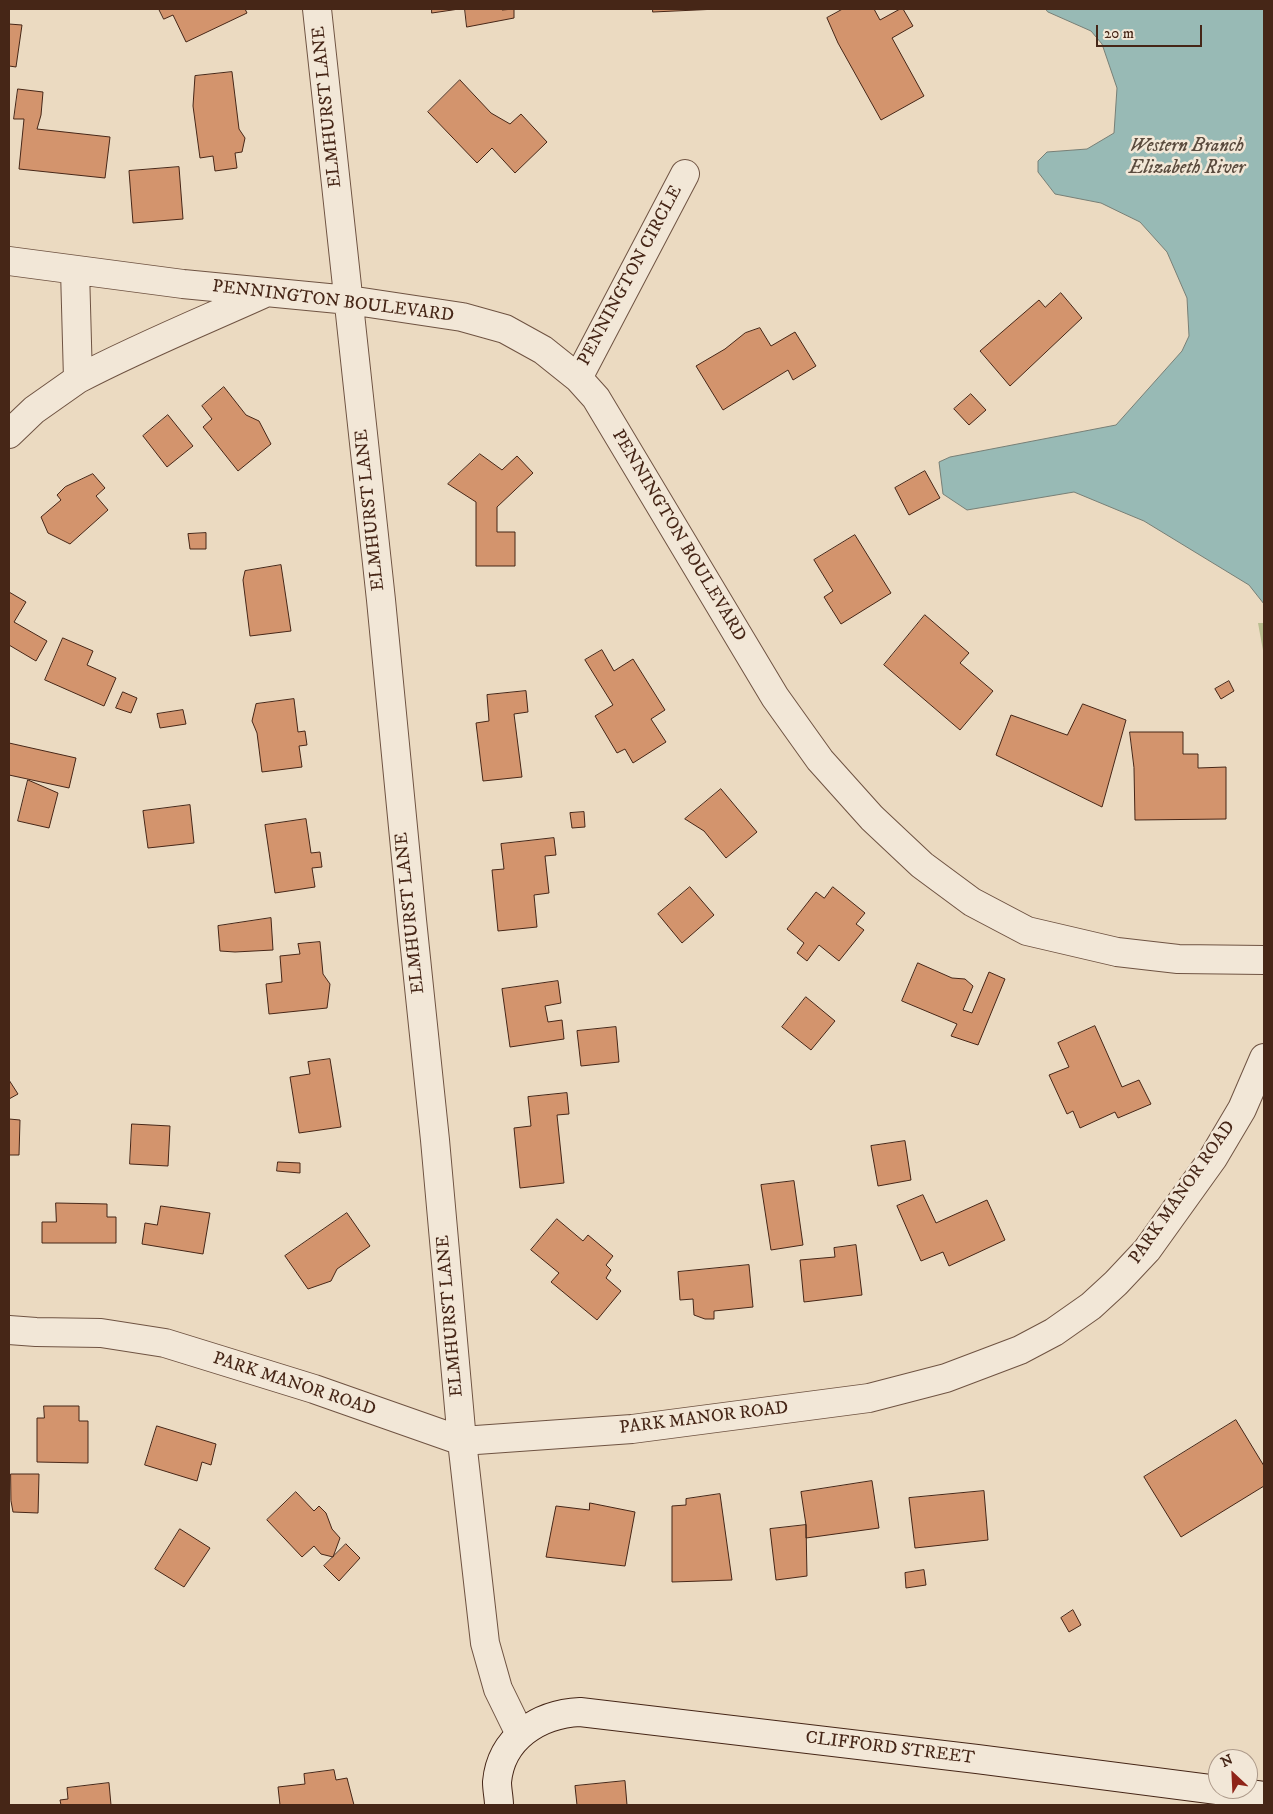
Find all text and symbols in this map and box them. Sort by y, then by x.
scale bar [1098,15,1204,47]
text: 20 m [1104,24,1134,43]
street label: ELMHURST LANE [309,25,347,189]
water label: Western Branch Elizabeth River [1129,136,1245,180]
street label: PENNINGTON CIRCLE [574,182,688,370]
street label: PENNINGTON BOULEVARD [211,276,455,328]
street label: PENNINGTON BOULEVARD [606,426,750,646]
street label: ELMHURST LANE [352,428,390,592]
street label: ELMHURST LANE [392,831,430,995]
street label: PARK MANOR ROAD [1125,1117,1241,1269]
street label: ELMHURST LANE [433,1234,469,1398]
street label: PARK MANOR ROAD [210,1348,378,1422]
street label: PARK MANOR ROAD [618,1398,790,1440]
street label: CLIFFORD STREET [804,1728,976,1770]
north arrow [1208,1749,1258,1799]
text: N [1218,1751,1236,1772]

